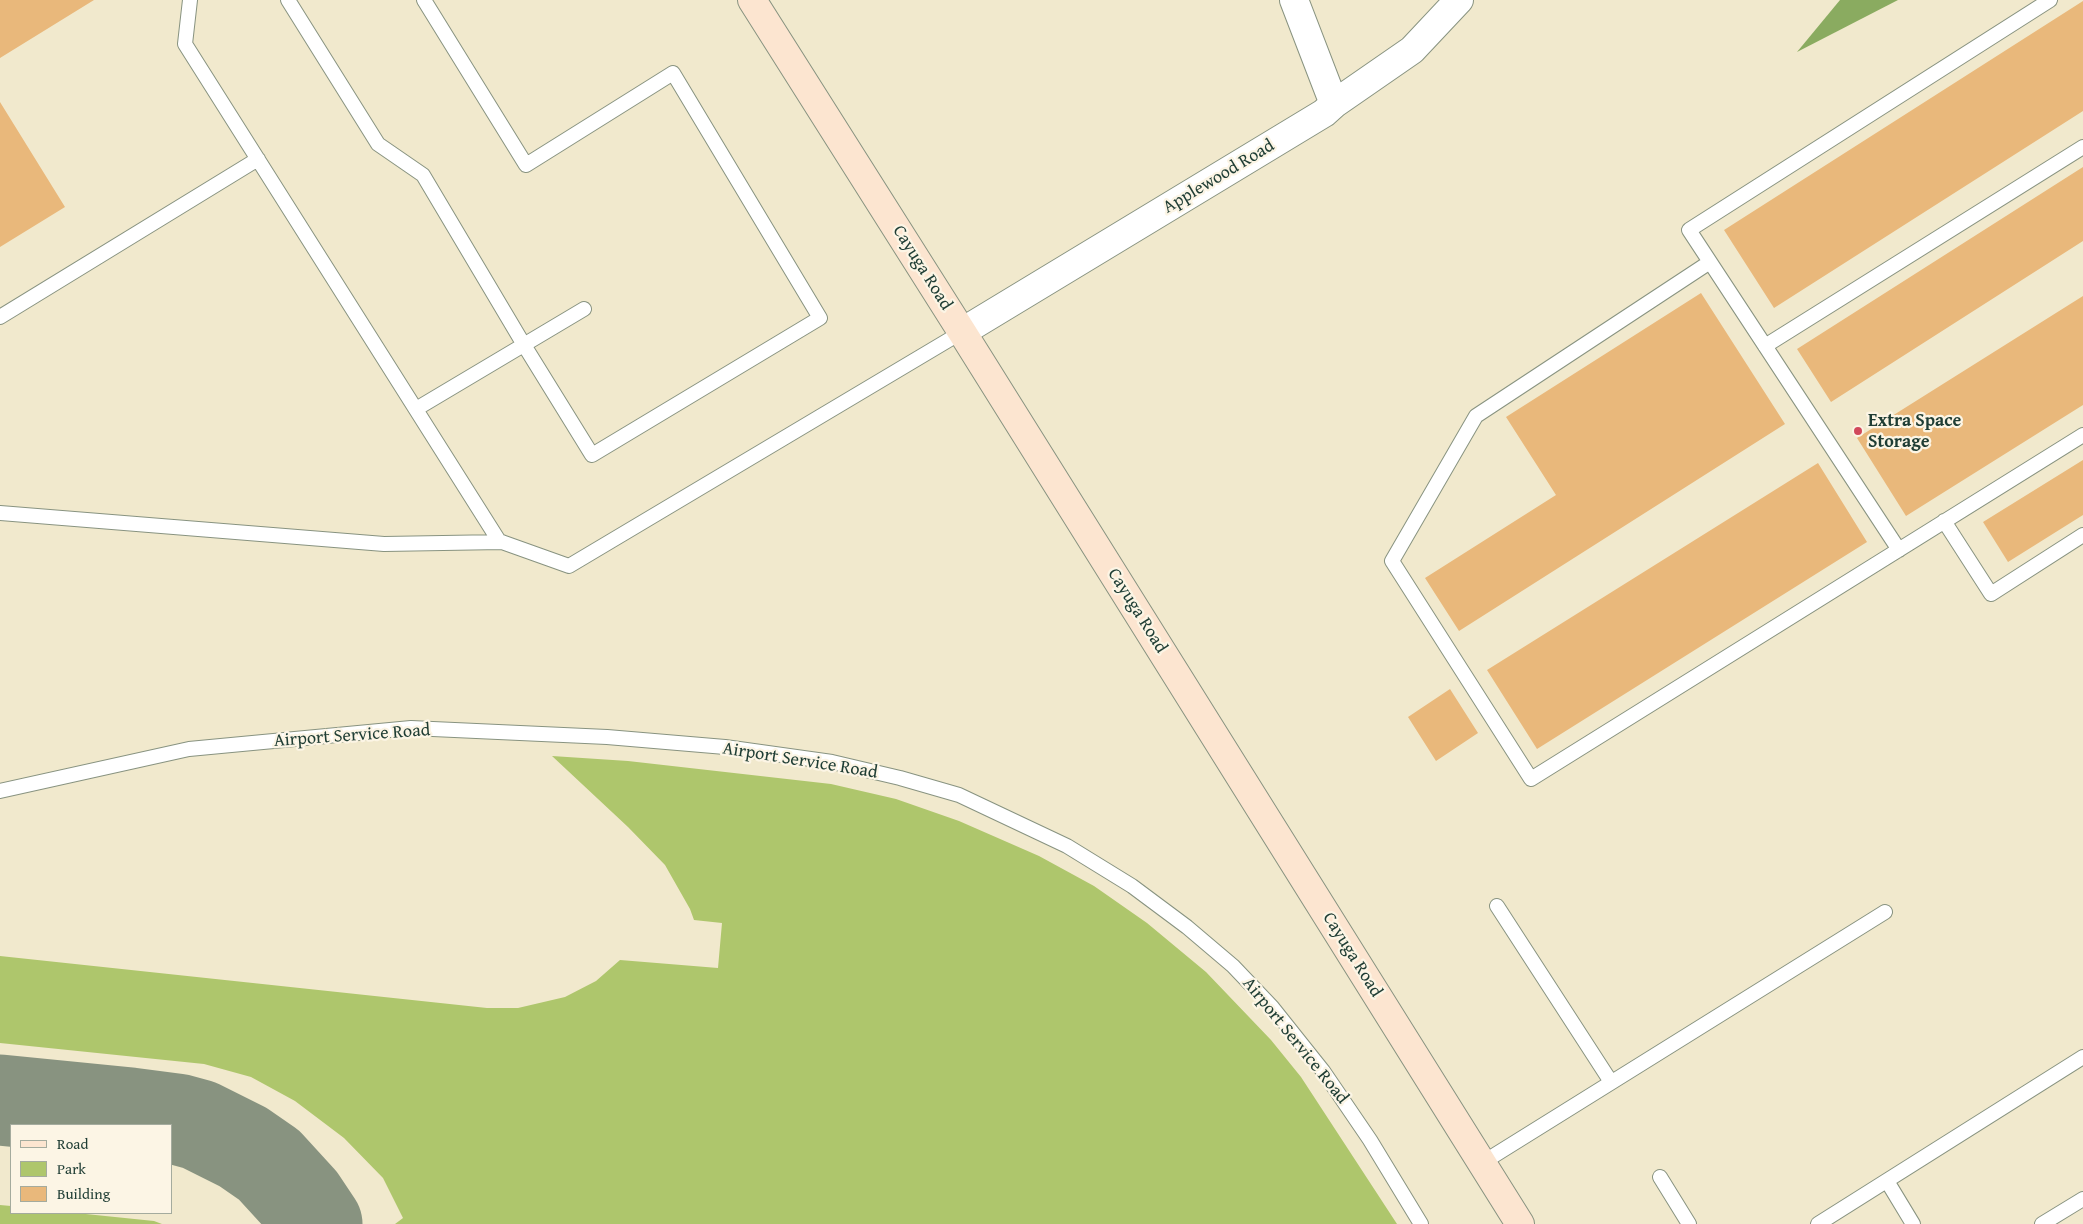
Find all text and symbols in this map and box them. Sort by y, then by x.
street label: Applewood Road [1159,135,1279,219]
street label: Cayuga Road [887,222,957,314]
place label: Extra Space Storage [1868,410,1961,452]
marker: Extra Space Storage [1852,425,1864,437]
street label: Cayuga Road [1102,565,1172,657]
street label: Airport Service Road [273,720,431,752]
street label: Airport Service Road [721,738,879,784]
street label: Cayuga Road [1317,909,1387,1001]
street label: Airport Service Road [1237,973,1353,1109]
legend [10,1124,172,1214]
text: Road [57,1133,88,1154]
text: Park [57,1158,86,1179]
text: Building [57,1183,110,1204]

